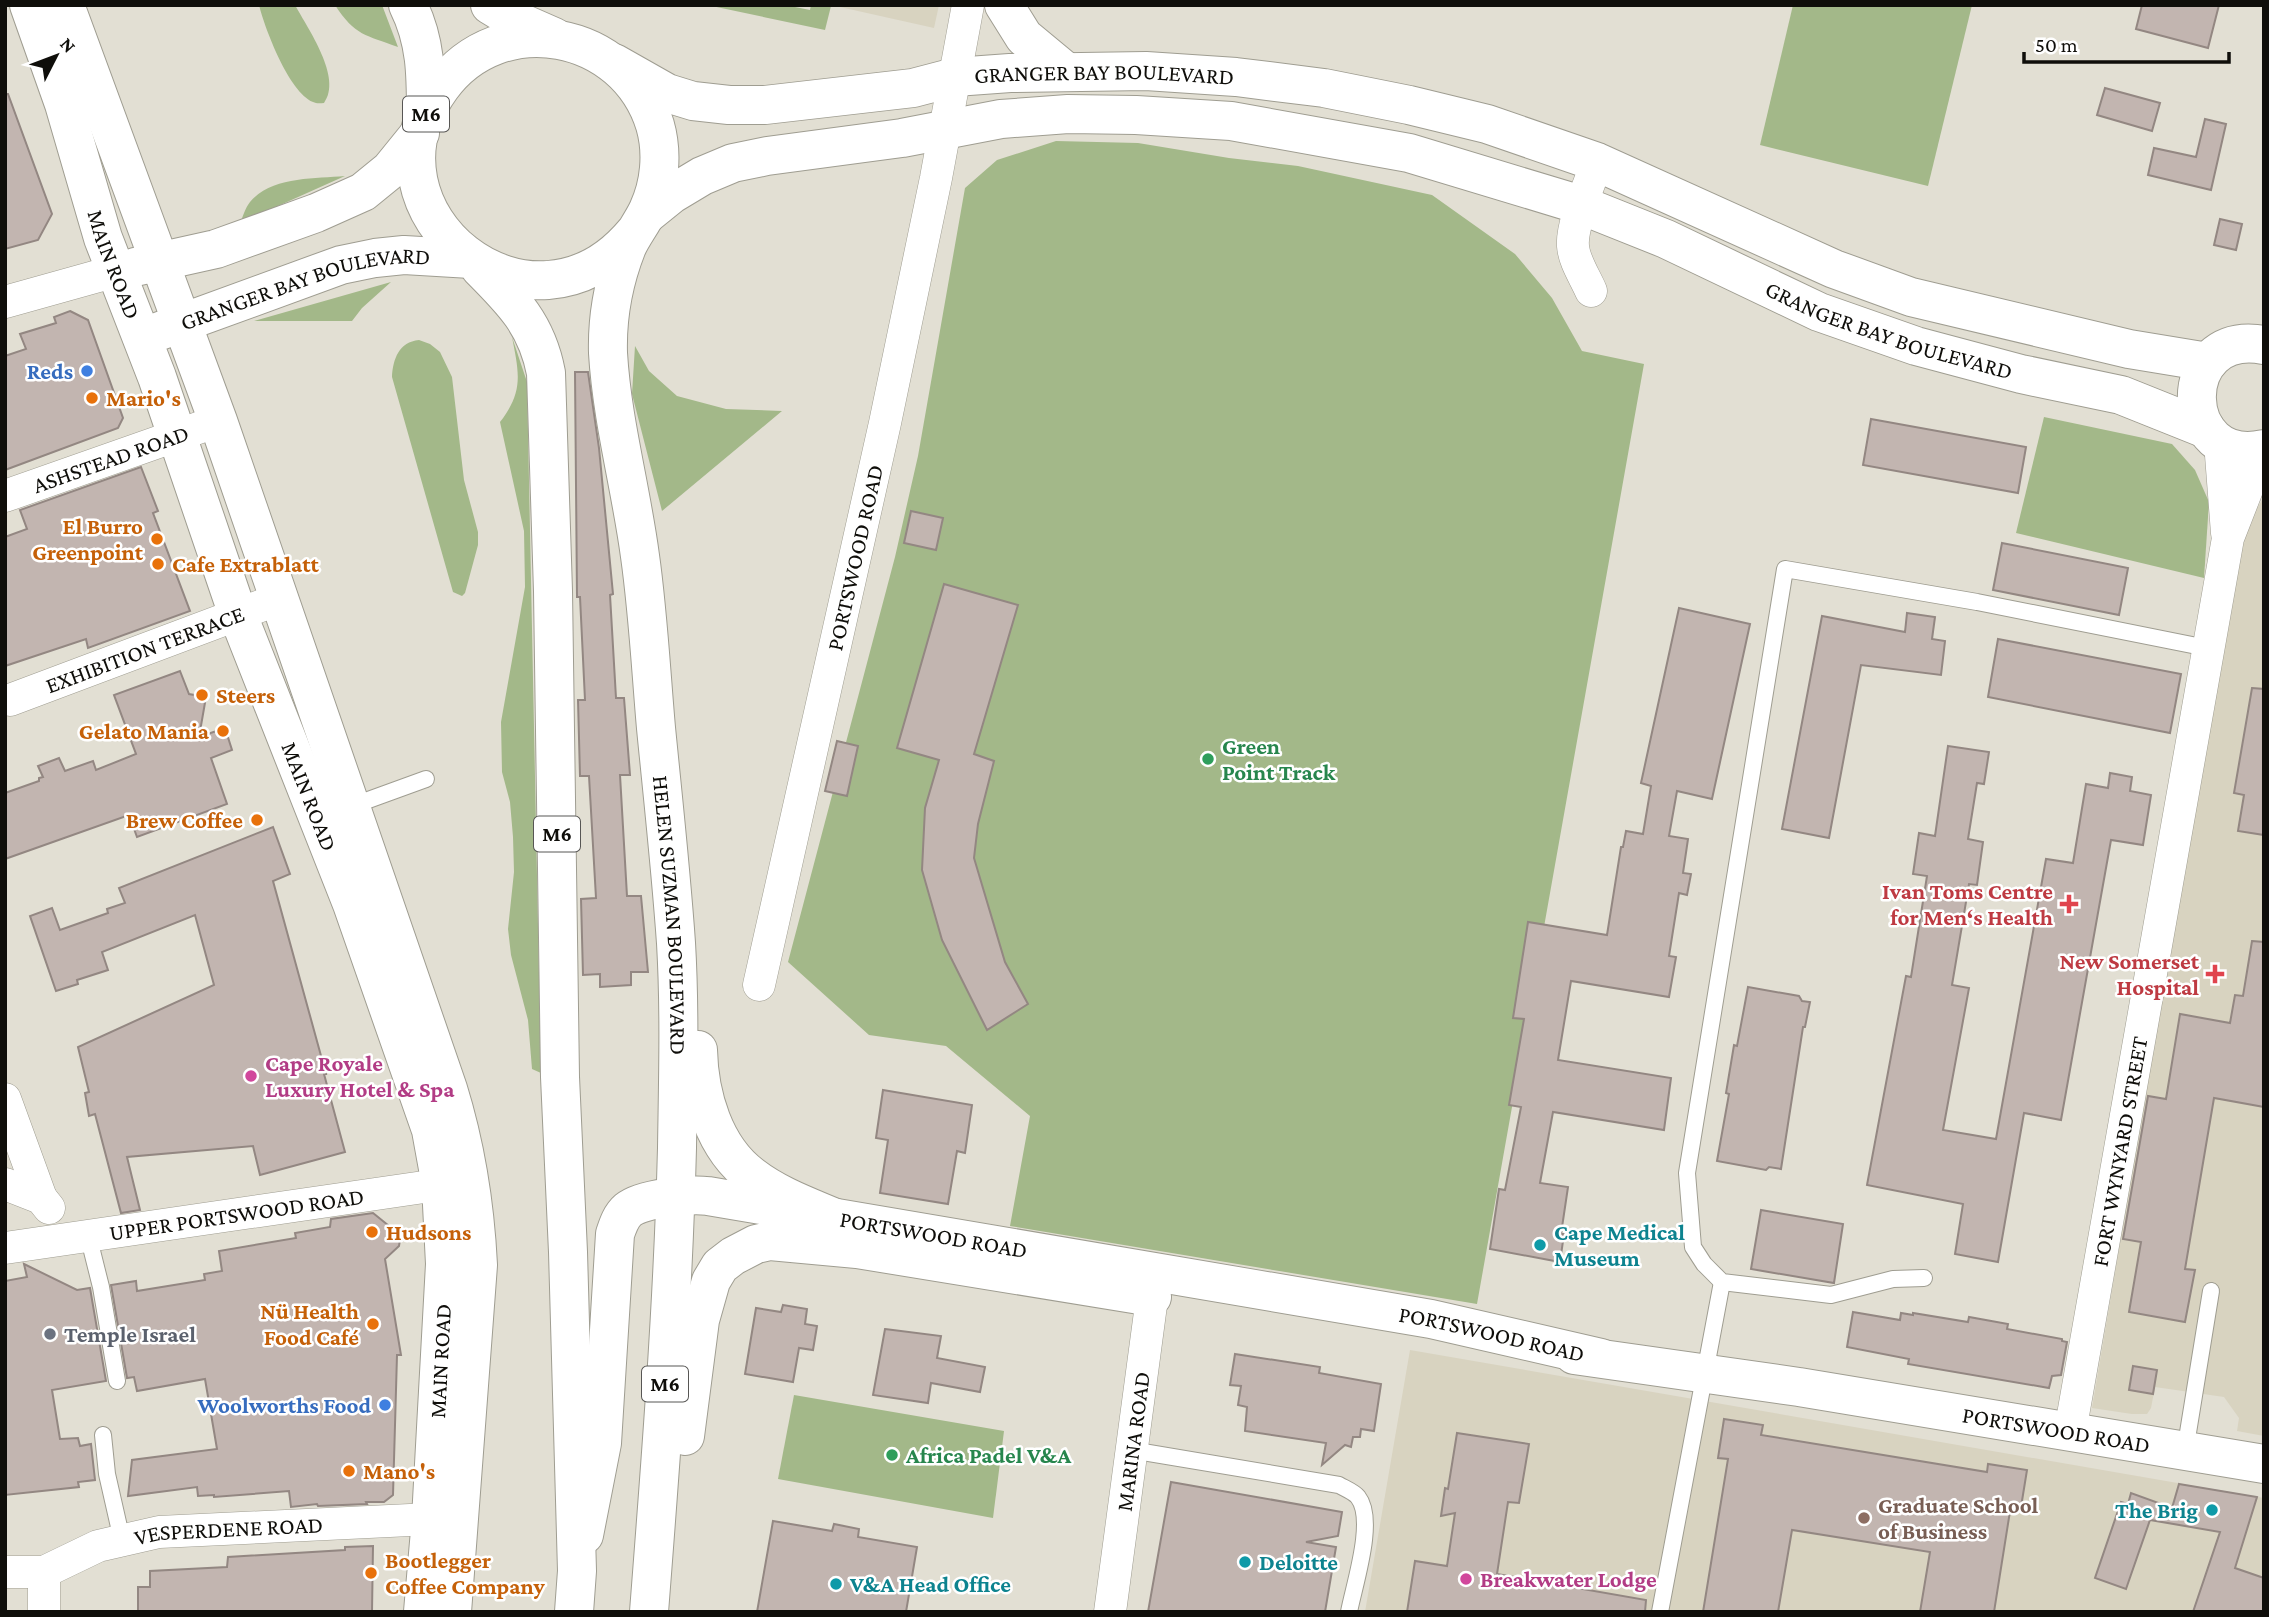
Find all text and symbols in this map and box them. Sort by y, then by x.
north arrow [21,21,91,91]
scale bar [2024,21,2229,65]
text: N [56,33,80,57]
text: 50 m [2035,33,2078,57]
street label: GRANGER BAY BOULEVARD [973,58,1235,90]
road number: M6 [403,96,449,132]
street label: MAIN ROAD [82,207,146,323]
street label: GRANGER BAY BOULEVARD [177,242,431,335]
street label: GRANGER BAY BOULEVARD [1761,275,2016,384]
place label: Reds [27,358,73,384]
marker: Reds [79,363,95,379]
place label: Mario's [106,385,181,411]
marker: Mario's [84,390,100,406]
street label: ASHSTEAD ROAD [29,419,192,498]
street label: PORTSWOOD ROAD [821,462,888,653]
place label: El Burro Greenpoint [32,513,144,565]
marker: El Burro Greenpoint [149,531,165,547]
place label: Cafe Extrablatt [172,551,319,577]
marker: Cafe Extrablatt [150,556,166,572]
street label: EXHIBITION TERRACE [42,600,248,699]
place label: Steers [216,682,275,708]
marker: Steers [194,687,210,703]
place label: Gelato Mania [79,718,210,744]
marker: Gelato Mania [215,723,231,739]
place label: Green Point Track [1222,733,1336,785]
street label: MAIN ROAD [276,738,343,854]
marker: Green Point Track [1200,751,1216,767]
street label: HELEN SUZMAN BOULEVARD [648,774,691,1055]
place label: Brew Coffee [126,807,243,833]
marker: Brew Coffee [249,812,265,828]
road number: M6 [534,816,580,852]
place label: Ivan Toms Centre for Men‘s Health [1882,878,2053,930]
marker: Ivan Toms Centre for Men‘s Health [2059,894,2079,914]
place label: New Somerset Hospital [2059,948,2200,1000]
marker: New Somerset Hospital [2205,964,2225,984]
street label: FORT WYNYARD STREET [2086,1034,2153,1268]
place label: Cape Royale Luxury Hotel & Spa [265,1050,455,1102]
marker: Cape Royale Luxury Hotel & Spa [243,1068,259,1084]
street label: UPPER PORTSWOOD ROAD [107,1183,366,1246]
street label: PORTSWOOD ROAD [838,1206,1029,1263]
place label: Hudsons [386,1219,471,1245]
place label: Cape Medical Museum [1554,1219,1685,1271]
marker: Hudsons [364,1224,380,1240]
marker: Cape Medical Museum [1532,1237,1548,1253]
place label: Nü Health Food Café [260,1298,359,1350]
street label: PORTSWOOD ROAD [1397,1301,1587,1367]
street label: MAIN ROAD [424,1303,456,1419]
marker: Nü Health Food Café [365,1316,381,1332]
place label: Temple Israel [64,1321,196,1347]
marker: Temple Israel [42,1326,58,1342]
road number: M6 [642,1366,688,1402]
street label: MARINA ROAD [1111,1370,1155,1513]
place label: Woolworths Food [196,1392,371,1418]
marker: Woolworths Food [377,1397,393,1413]
street label: PORTSWOOD ROAD [1961,1401,2152,1458]
place label: Africa Padel V&A [905,1442,1072,1468]
marker: Africa Padel V&A [884,1447,900,1463]
place label: Mano's [363,1458,435,1484]
marker: Mano's [341,1463,357,1479]
place label: Graduate School of Business [1878,1492,2039,1544]
place label: The Brig [2115,1497,2198,1523]
marker: The Brig [2204,1502,2220,1518]
marker: Graduate School of Business [1856,1510,1872,1526]
street label: VESPERDENE ROAD [132,1511,324,1550]
place label: Bootlegger Coffee Company [385,1547,546,1599]
place label: Deloitte [1259,1549,1338,1575]
marker: Deloitte [1237,1554,1253,1570]
marker: Bootlegger Coffee Company [363,1565,379,1581]
place label: Breakwater Lodge [1480,1566,1657,1592]
place label: V&A Head Office [849,1571,1011,1597]
marker: Breakwater Lodge [1458,1571,1474,1587]
marker: V&A Head Office [828,1576,844,1592]

